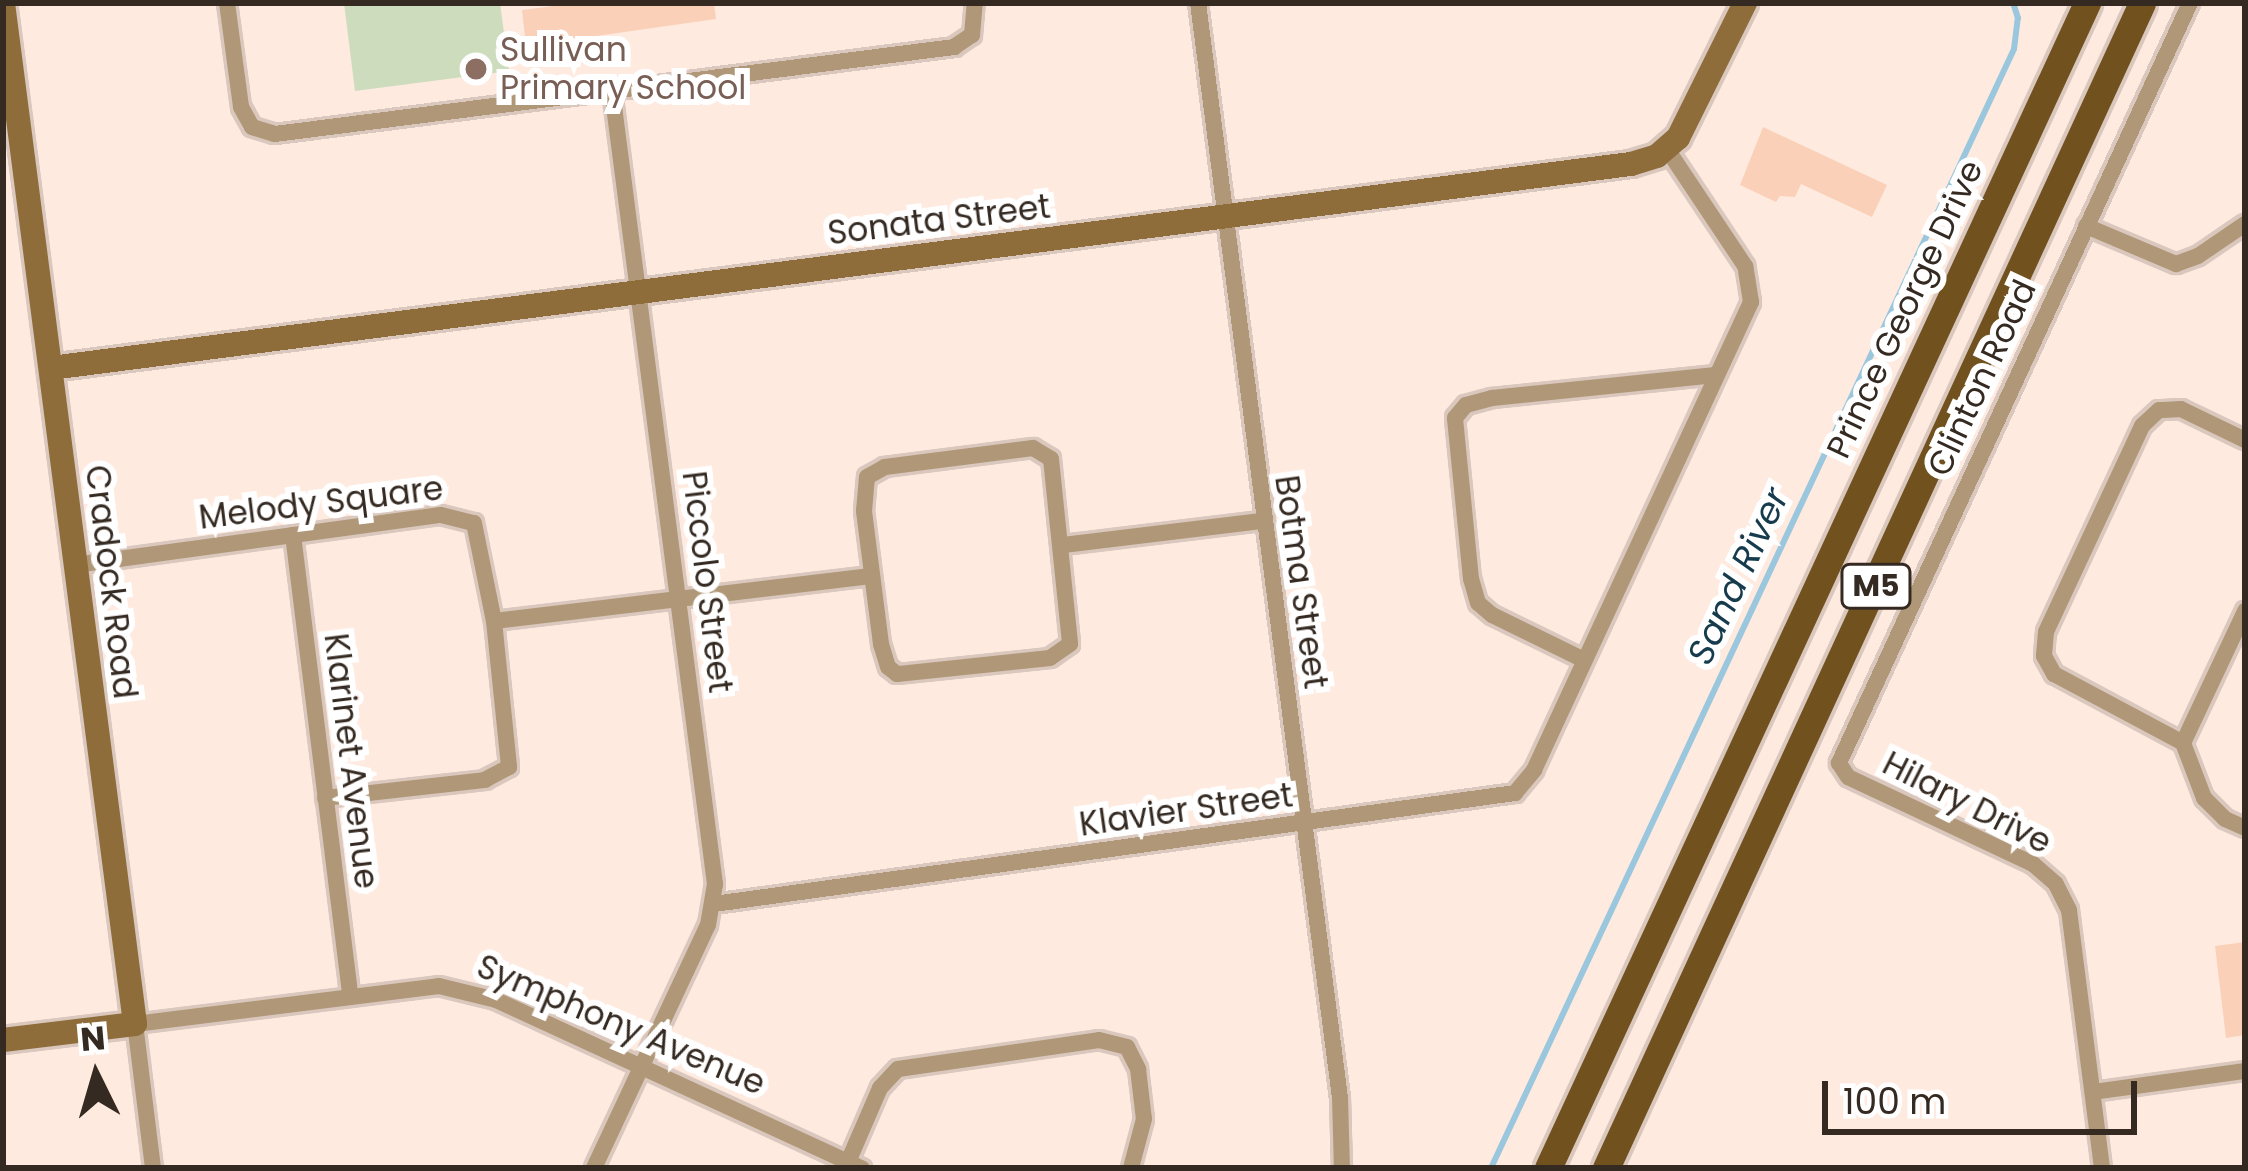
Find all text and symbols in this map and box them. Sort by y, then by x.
place label: Sullivan Primary School [500,30,746,108]
marker: Sullivan Primary School [463,56,489,82]
street label: Prince George Drive [1819,154,1991,464]
street label: Sonata Street [826,187,1052,253]
street label: Clinton Road [1919,274,2045,482]
street label: Cradock Road [77,463,145,701]
street label: Melody Square [197,468,445,538]
street label: Piccolo Street [674,469,740,695]
street label: Botma Street [1266,473,1336,691]
water label: Sand River [1678,481,1798,671]
road number: M5 [1840,562,1912,610]
street label: Klarinet Avenue [316,631,386,891]
street label: Hilary Drive [1876,744,2058,862]
street label: Klavier Street [1077,775,1295,845]
street label: Symphony Avenue [471,946,771,1104]
text: N [78,1014,107,1063]
north arrow [36,1015,156,1135]
scale bar [1828,1057,2143,1131]
text: 100 m [1843,1076,1946,1127]

